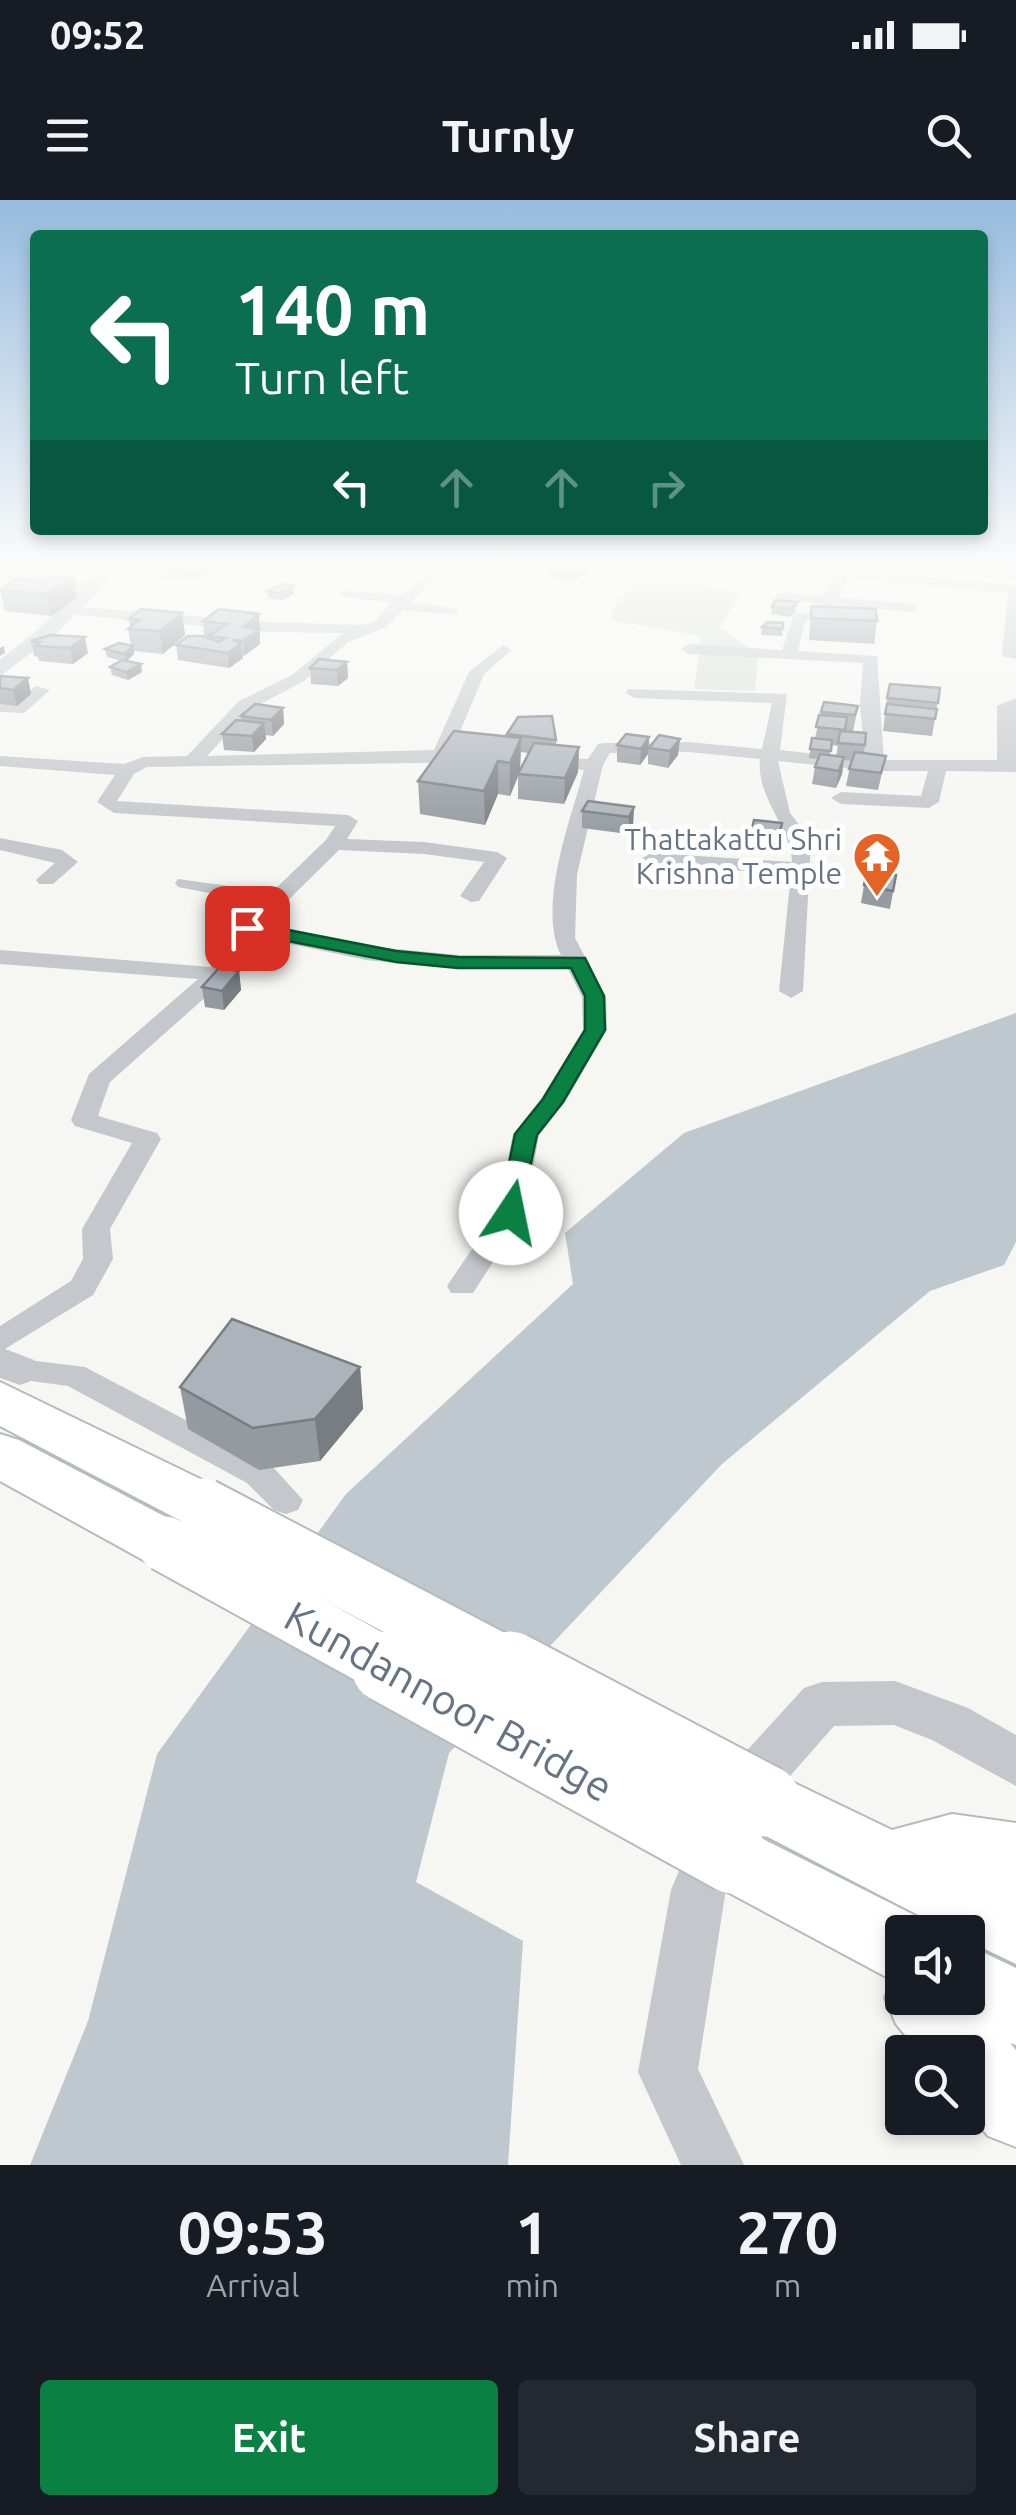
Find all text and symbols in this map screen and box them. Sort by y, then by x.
text: 09:52 [50,14,145,56]
icon: menu [40,108,95,163]
icon: search [921,108,976,163]
text: Turnly [442,110,574,161]
icon: left [70,270,200,400]
text: 140 m [235,270,430,348]
text: Turn left [235,352,409,403]
icon: left [324,460,379,515]
icon: ahead [429,460,484,515]
icon: ahead [534,460,589,515]
icon: right [639,460,694,515]
place label: Thattakattu Shri Krishna Temple [624,822,842,890]
temple icon: Thattakattu Shri Krishna Temple [851,830,903,898]
pin [205,886,290,971]
icon: arrive [220,901,275,956]
position arrow [459,1161,563,1265]
street label: Kundannoor Bridge [277,1592,621,1810]
map controls [885,1915,985,2135]
button: sound [885,1915,985,2015]
button: search [885,2035,985,2135]
text: 09:53 [178,2198,328,2265]
text: 1 [515,2198,549,2265]
text: 270 [737,2198,838,2265]
text: Arrival [206,2267,299,2303]
text: min [505,2267,559,2303]
text: m [774,2267,801,2303]
button: Exit [40,2380,498,2495]
button: Share [518,2380,976,2495]

